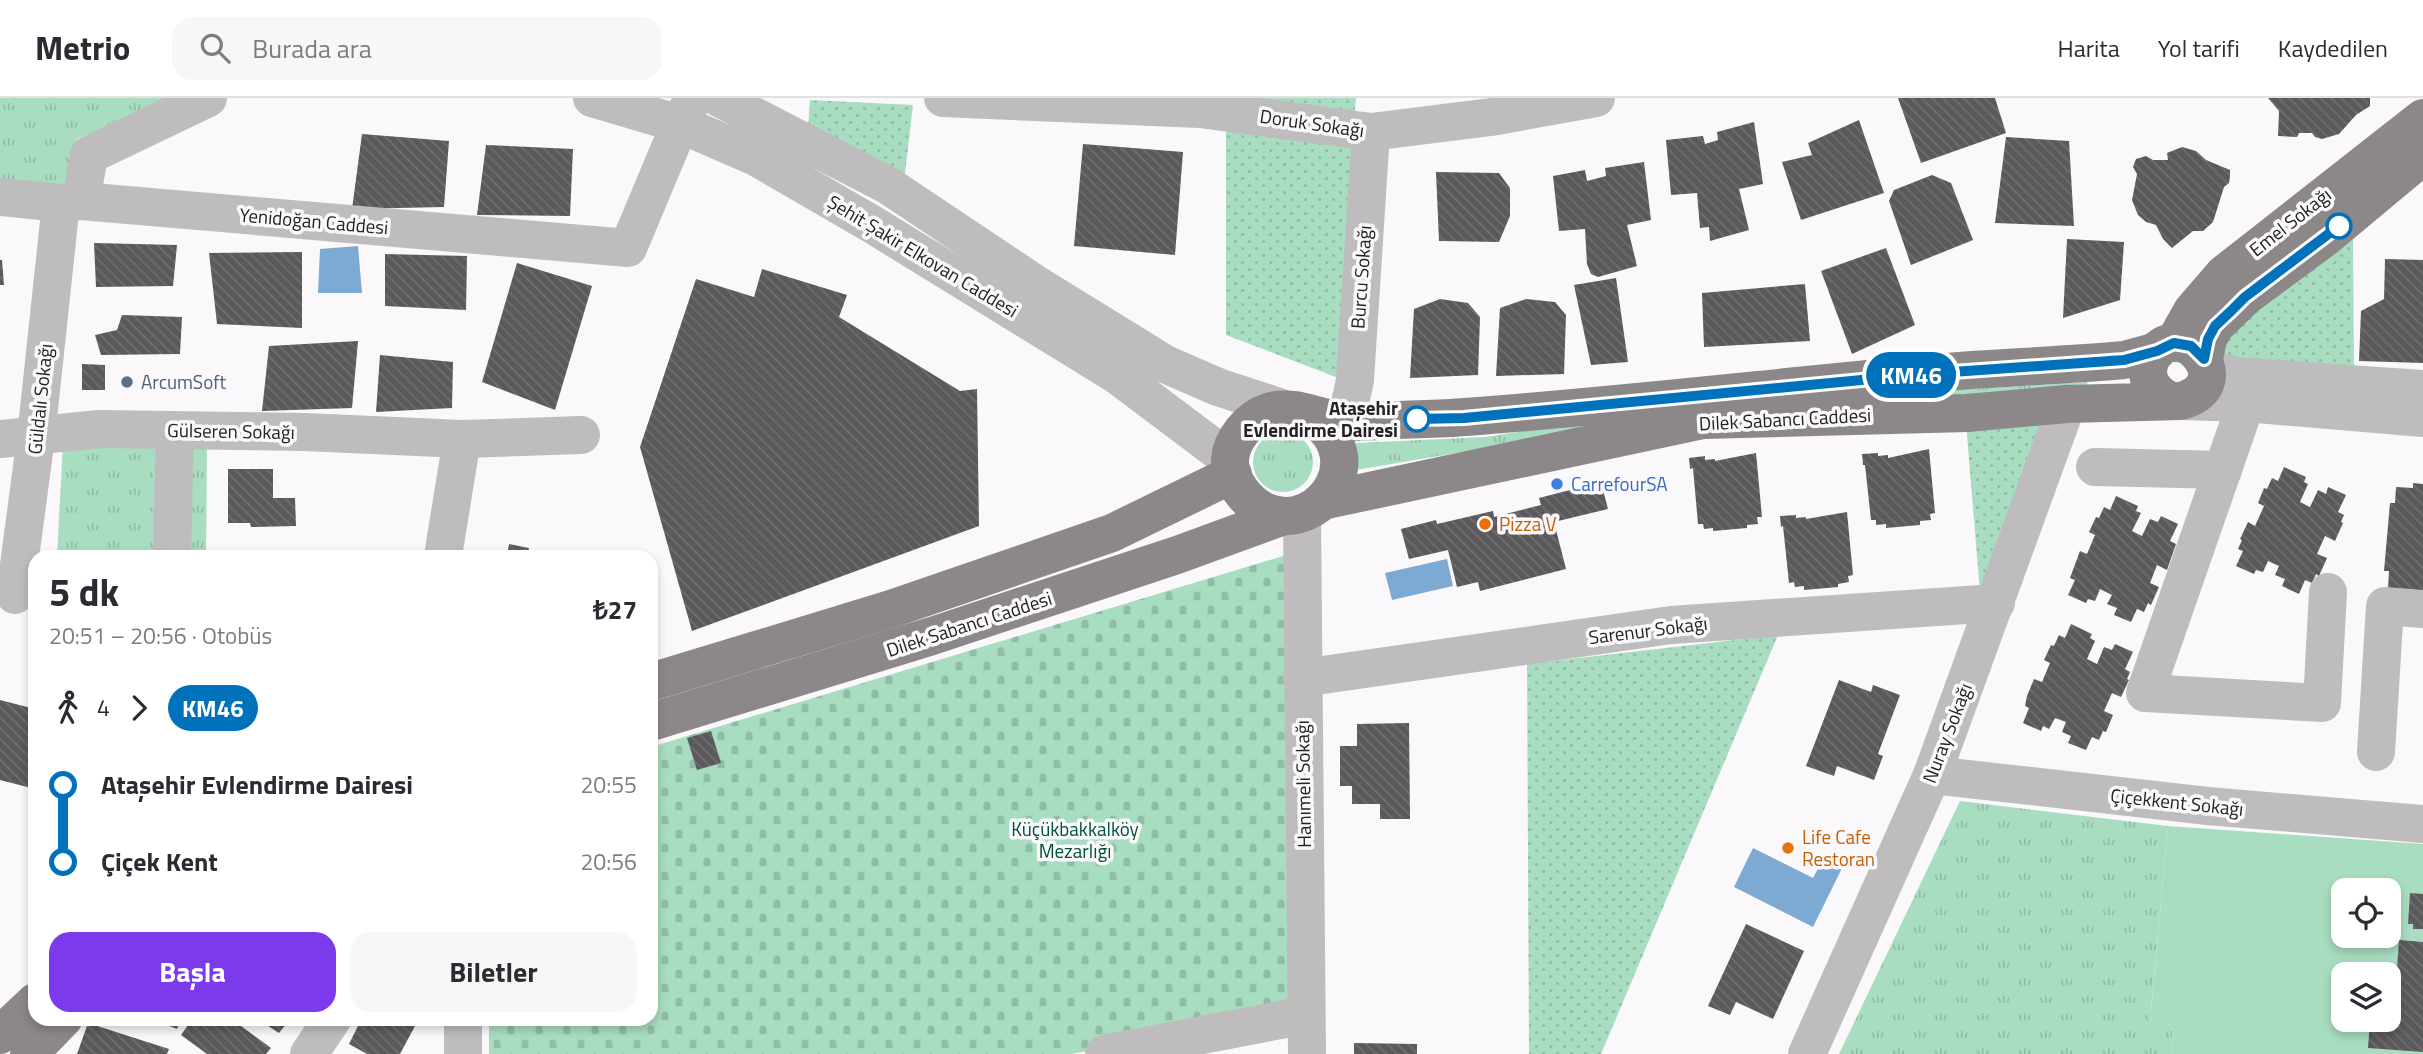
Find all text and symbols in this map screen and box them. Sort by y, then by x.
search box [172,17,662,80]
text: Metrio [35,23,130,73]
icon: search [196,29,234,67]
text: Burada ara [252,29,372,68]
text: Harita [2058,30,2120,66]
text: Yol tarifi [2158,30,2240,66]
text: Kaydedilen [2278,30,2388,66]
street label: Doruk Sokağı [1258,101,1366,144]
street label: Emel Sokağı [2242,180,2337,263]
street label: Şehit Şakir Elkovan Caddesi [822,187,1024,324]
street label: Yenidoğan Caddesi [238,200,390,241]
unlabelled marker [2326,213,2352,239]
street label: Burcu Sokağı [1342,224,1379,330]
street label: Güldalı Sokağı [19,342,60,456]
line badge: KM46 [1862,352,1960,398]
text: KM46 [1880,357,1942,393]
place label: ArcumSoft [141,367,226,396]
marker: ArcumSoft [119,374,135,390]
place label: Ataşehir Evlendirme Dairesi [1243,393,1398,444]
street label: Dilek Sabancı Caddesi [1698,400,1872,437]
marker: Ataşehir Evlendirme Dairesi [1404,406,1430,432]
street label: Gülseren Sokağı [167,415,295,446]
place label: CarrefourSA [1571,469,1668,498]
marker: CarrefourSA [1549,476,1565,492]
place label: Pizza V [1499,509,1556,538]
marker: Pizza V [1477,516,1493,532]
text: 5 dk [49,563,119,621]
street label: Dilek Sabancı Caddesi [882,583,1055,664]
text: ₺27 [593,590,637,629]
street label: Sarenur Sokağı [1587,608,1709,651]
text: 20:51 – 20:56 · Otobüs [49,618,272,653]
street label: Nuray Sokağı [1914,679,1979,787]
icon: walk [49,689,87,727]
icon: forward [120,689,158,727]
text: 4 [97,690,110,725]
text: KM46 [182,690,244,726]
street label: Hanımeli Sokağı [1287,720,1318,848]
text: Ataşehir Evlendirme Dairesi [101,765,413,804]
text: 20:55 [580,767,637,802]
street label: Çiçekkent Sokağı [2109,780,2245,823]
park label: Küçükbakkalköy Mezarlığı [1011,814,1139,865]
place label: Life Cafe Restoran [1802,822,1875,873]
marker: Life Cafe Restoran [1780,840,1796,856]
text: Çiçek Kent [101,842,218,881]
text: 20:56 [580,844,637,879]
map controls [2331,878,2401,1032]
button: locate [2331,878,2401,948]
button: Başla [49,932,336,1012]
button: Biletler [350,932,637,1012]
button: layers [2331,962,2401,1032]

